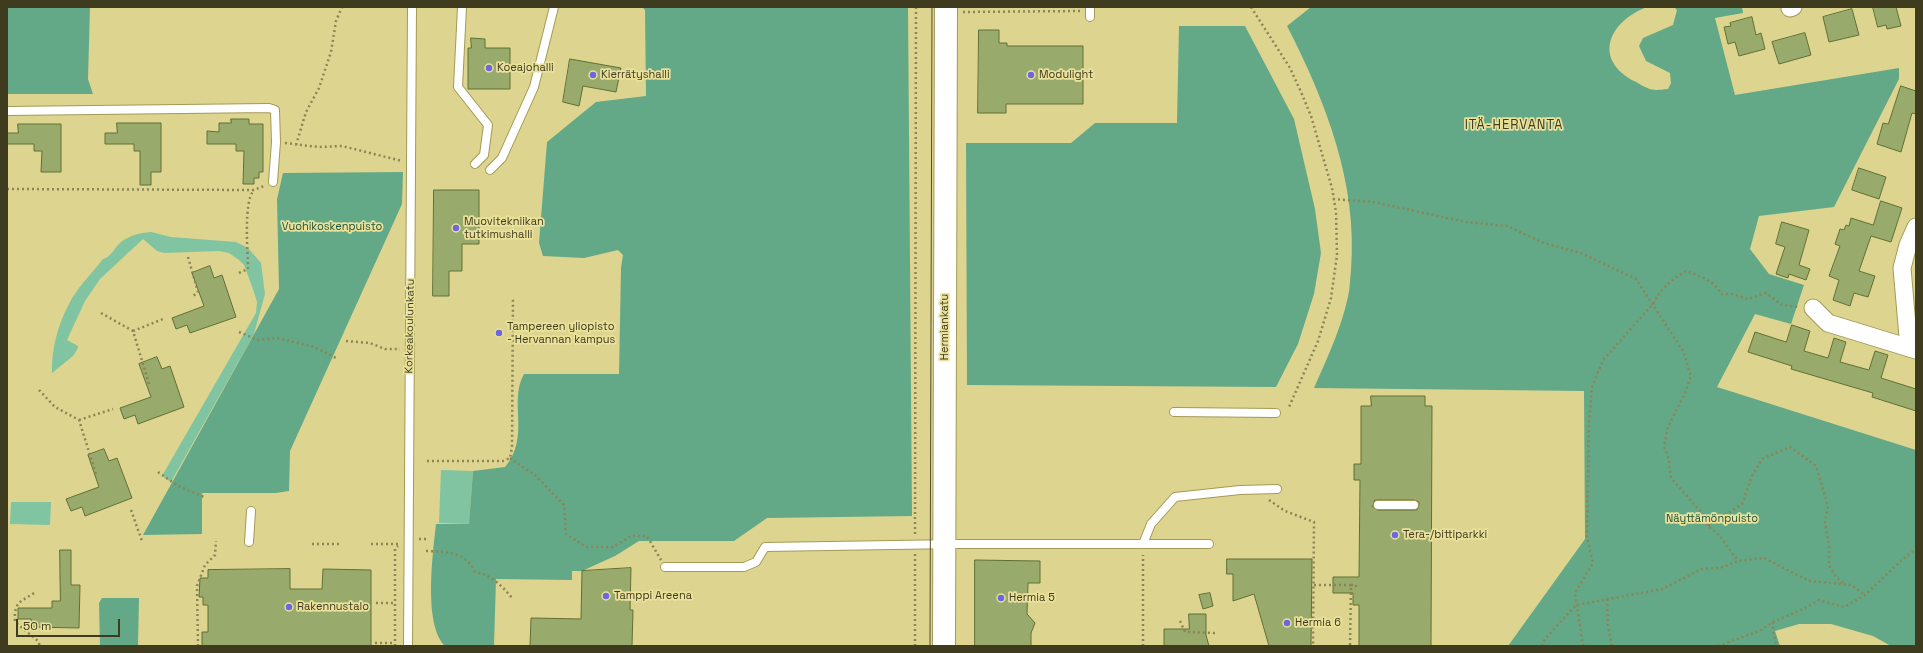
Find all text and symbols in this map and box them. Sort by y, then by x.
place label: Koeajohalli [497,61,554,75]
marker: Koeajohalli [484,63,494,73]
place label: Kierrätyshalli [601,68,670,82]
place label: Modulight [1039,68,1093,82]
marker: Kierrätyshalli [588,70,598,80]
marker: Modulight [1026,70,1036,80]
district label: ITÄ-HERVANTA [1465,117,1563,133]
place label: Muovitekniikan tutkimushalli [464,215,544,241]
park label: Vuohikoskenpuisto [282,220,382,234]
marker: Muovitekniikan tutkimushalli [451,223,461,233]
street label: Korkeakoulunkatu [403,279,417,373]
street label: Hermiankatu [938,294,952,360]
place label: Tampereen yliopisto - Hervannan kampus [507,320,615,346]
marker: Tampereen yliopisto - Hervannan kampus [494,328,504,338]
park label: Näyttämönpuisto [1666,512,1758,526]
place label: Tera-/bittiparkki [1403,528,1487,542]
marker: Tera-/bittiparkki [1390,530,1400,540]
place label: Tamppi Areena [614,589,692,603]
marker: Tamppi Areena [601,591,611,601]
place label: Hermia 5 [1009,591,1055,605]
marker: Hermia 5 [996,593,1006,603]
place label: Rakennustalo [297,600,369,614]
marker: Rakennustalo [284,602,294,612]
scale bar [18,611,122,637]
place label: Hermia 6 [1295,616,1341,630]
text: 50 m [23,618,51,634]
marker: Hermia 6 [1282,618,1292,628]

